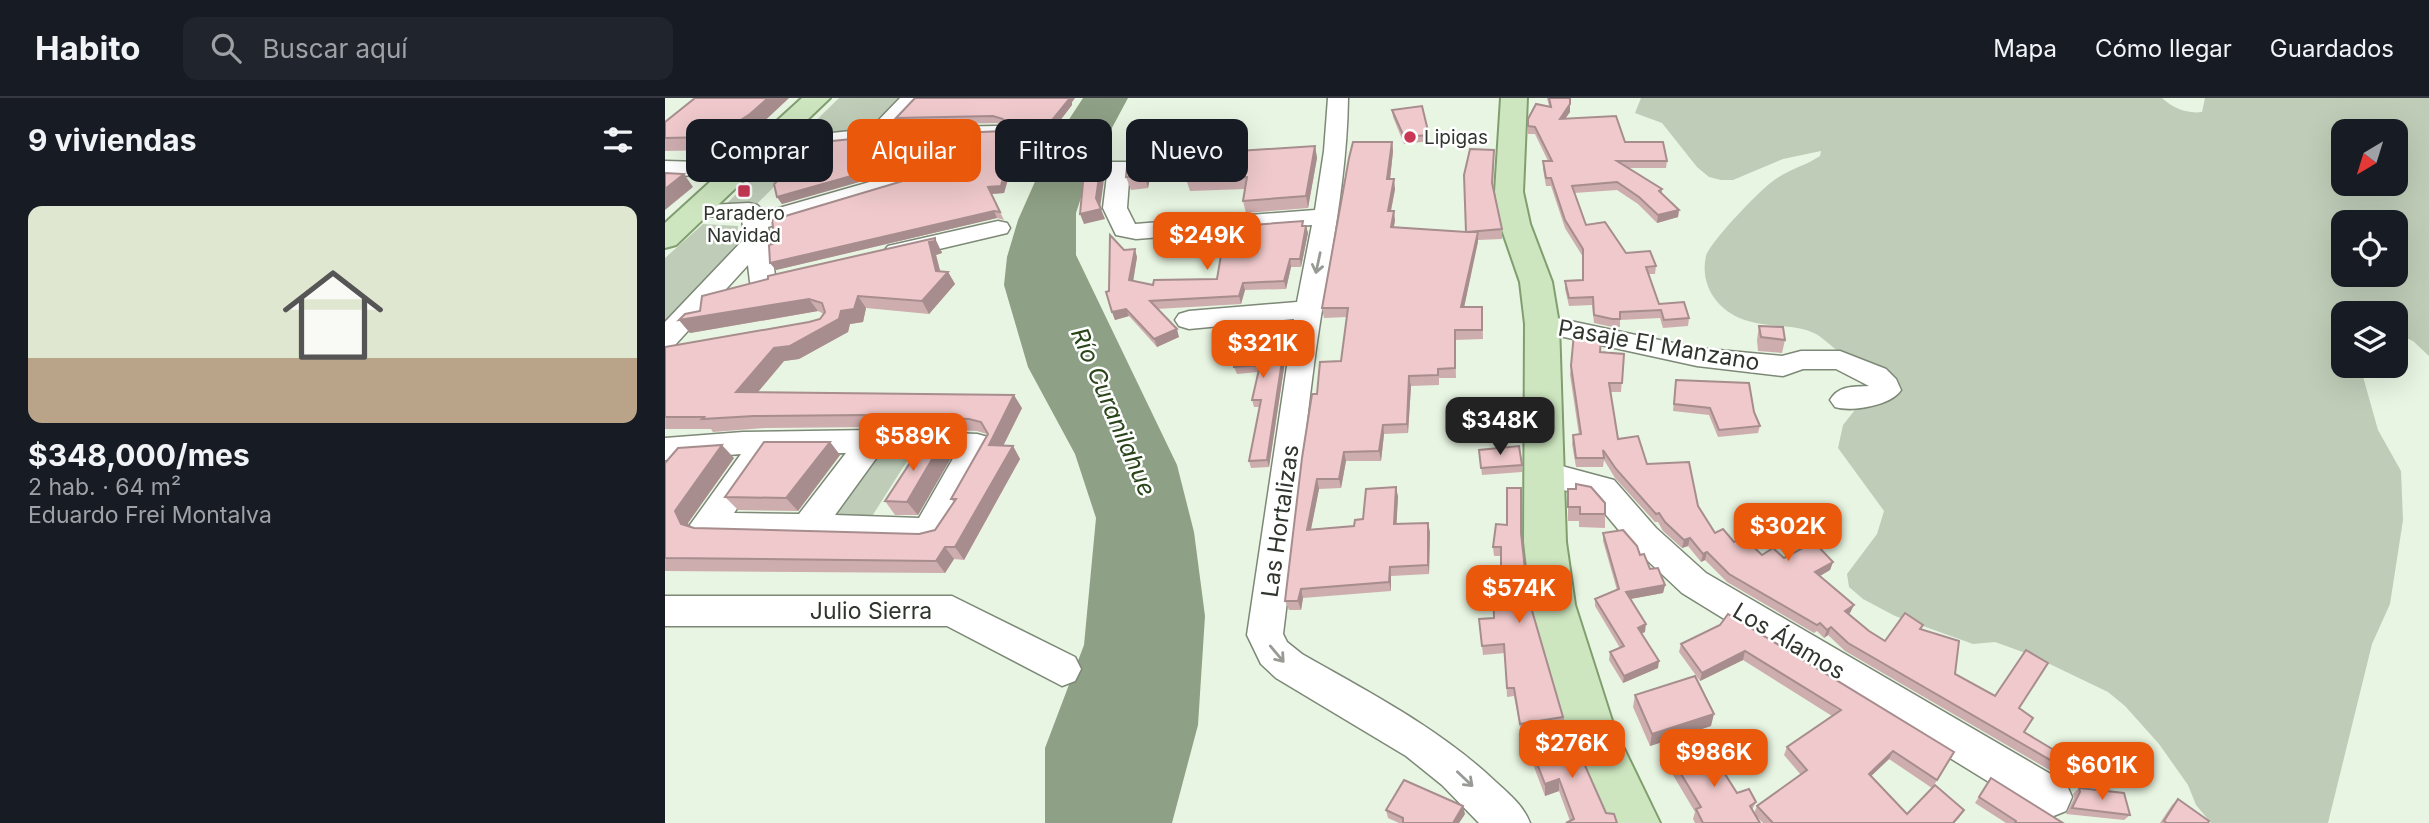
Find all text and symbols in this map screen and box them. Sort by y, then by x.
search box [183,17,673,80]
text: Habito [35,28,141,68]
icon: search [207,29,245,67]
text: Buscar aquí [263,33,408,64]
text: Mapa [1993,34,2057,63]
text: Cómo llegar [2095,34,2232,63]
text: Guardados [2270,34,2394,63]
chip: Comprar [686,119,833,182]
chip: Alquilar [847,119,981,182]
chip: Filtros [995,119,1112,182]
chip: Nuevo [1126,119,1248,182]
north arrow [2331,119,2408,196]
map controls [2331,119,2408,378]
icon: filters [599,121,637,159]
text: 9 viviendas [28,122,197,158]
place label: Lipigas [1424,126,1488,149]
marker: Lipigas [1402,129,1418,145]
marker: Paradero Navidad [736,183,752,199]
place label: Paradero Navidad [703,202,785,247]
button: locate [2331,210,2408,287]
pin: $249K [1158,212,1256,272]
text: $249K [1169,221,1245,249]
one-way arrow [1311,251,1325,274]
icon: home [270,252,396,378]
button: layers [2331,301,2408,378]
street label: Pasaje El Manzano [1556,313,1762,377]
pin: $321K [1214,320,1312,380]
water label: Río Curanilahue [1065,323,1162,500]
text: $321K [1228,329,1298,357]
pin: $348K [1451,398,1549,457]
text: $348K [1462,406,1538,434]
pin: $589K [864,414,962,473]
text: $589K [875,422,951,450]
text: $348,000/mes [28,437,250,473]
street label: Las Hortalizas [1255,443,1305,599]
text: 2 hab. · 64 m² [28,473,181,501]
text: Eduardo Frei Montalva [28,501,272,529]
pin: $302K [1739,504,1837,563]
text: $302K [1750,512,1826,540]
pin: $574K [1470,566,1568,625]
text: $574K [1482,574,1556,602]
street label: Julio Sierra [810,597,932,625]
street label: Los Álamos [1728,597,1850,685]
one-way arrow [1270,644,1285,662]
pin: $276K [1523,720,1621,780]
text: $276K [1535,729,1609,757]
pin: $986K [1665,730,1763,789]
text: $986K [1676,738,1752,766]
pin: $601K [2053,742,2151,802]
text: $601K [2066,751,2138,779]
one-way arrow [1456,771,1473,788]

